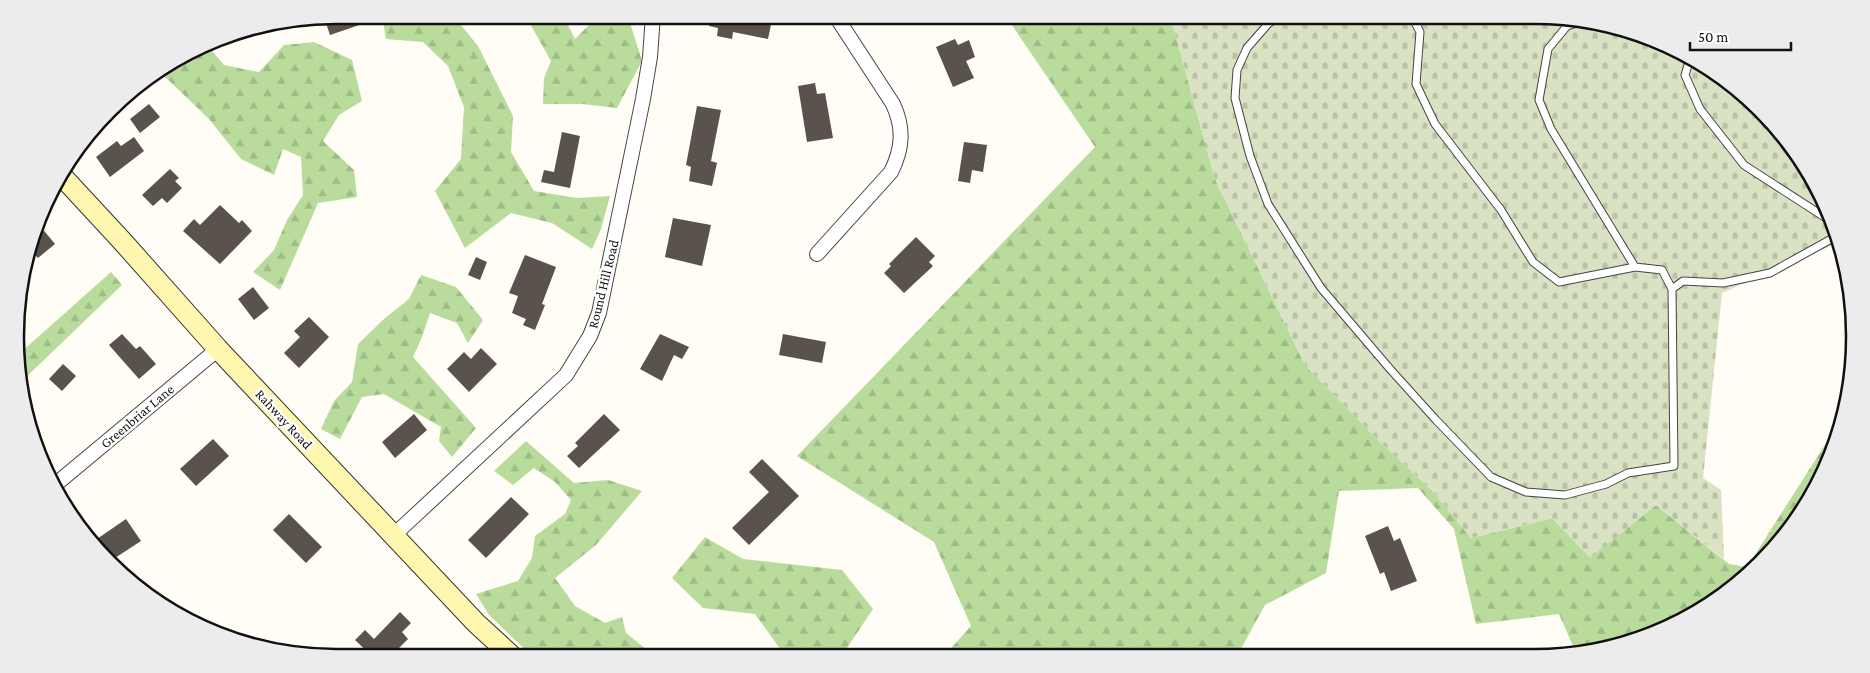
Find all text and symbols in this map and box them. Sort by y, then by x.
scale bar [1690,20,1791,52]
text: 50 m [1698,29,1728,45]
street label: Round Hill Road [584,237,622,330]
street label: Greenbriar Lane [97,381,177,451]
street label: Rahway Road [252,386,316,453]

